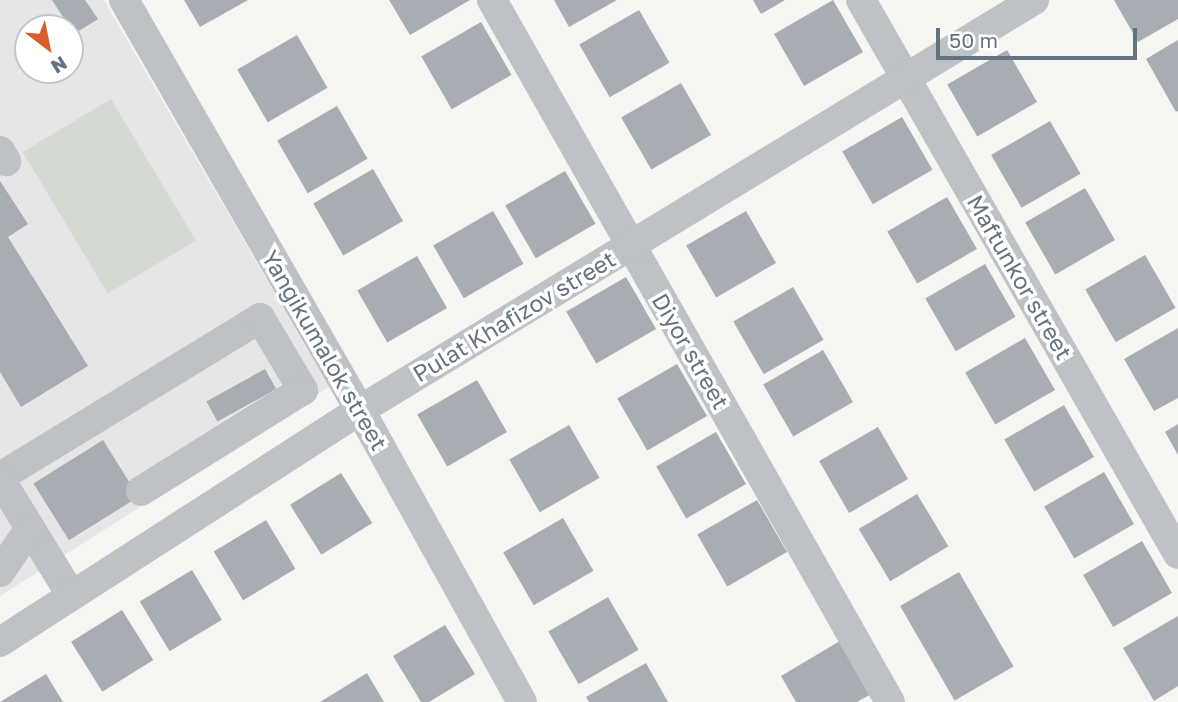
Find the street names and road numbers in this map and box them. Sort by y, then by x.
street label: Maftunkor street [962,190,1078,364]
street label: Yangikumalok street [256,245,394,455]
street label: Pulat Khafizov street [408,245,620,387]
street label: Diyor street [647,288,735,414]

